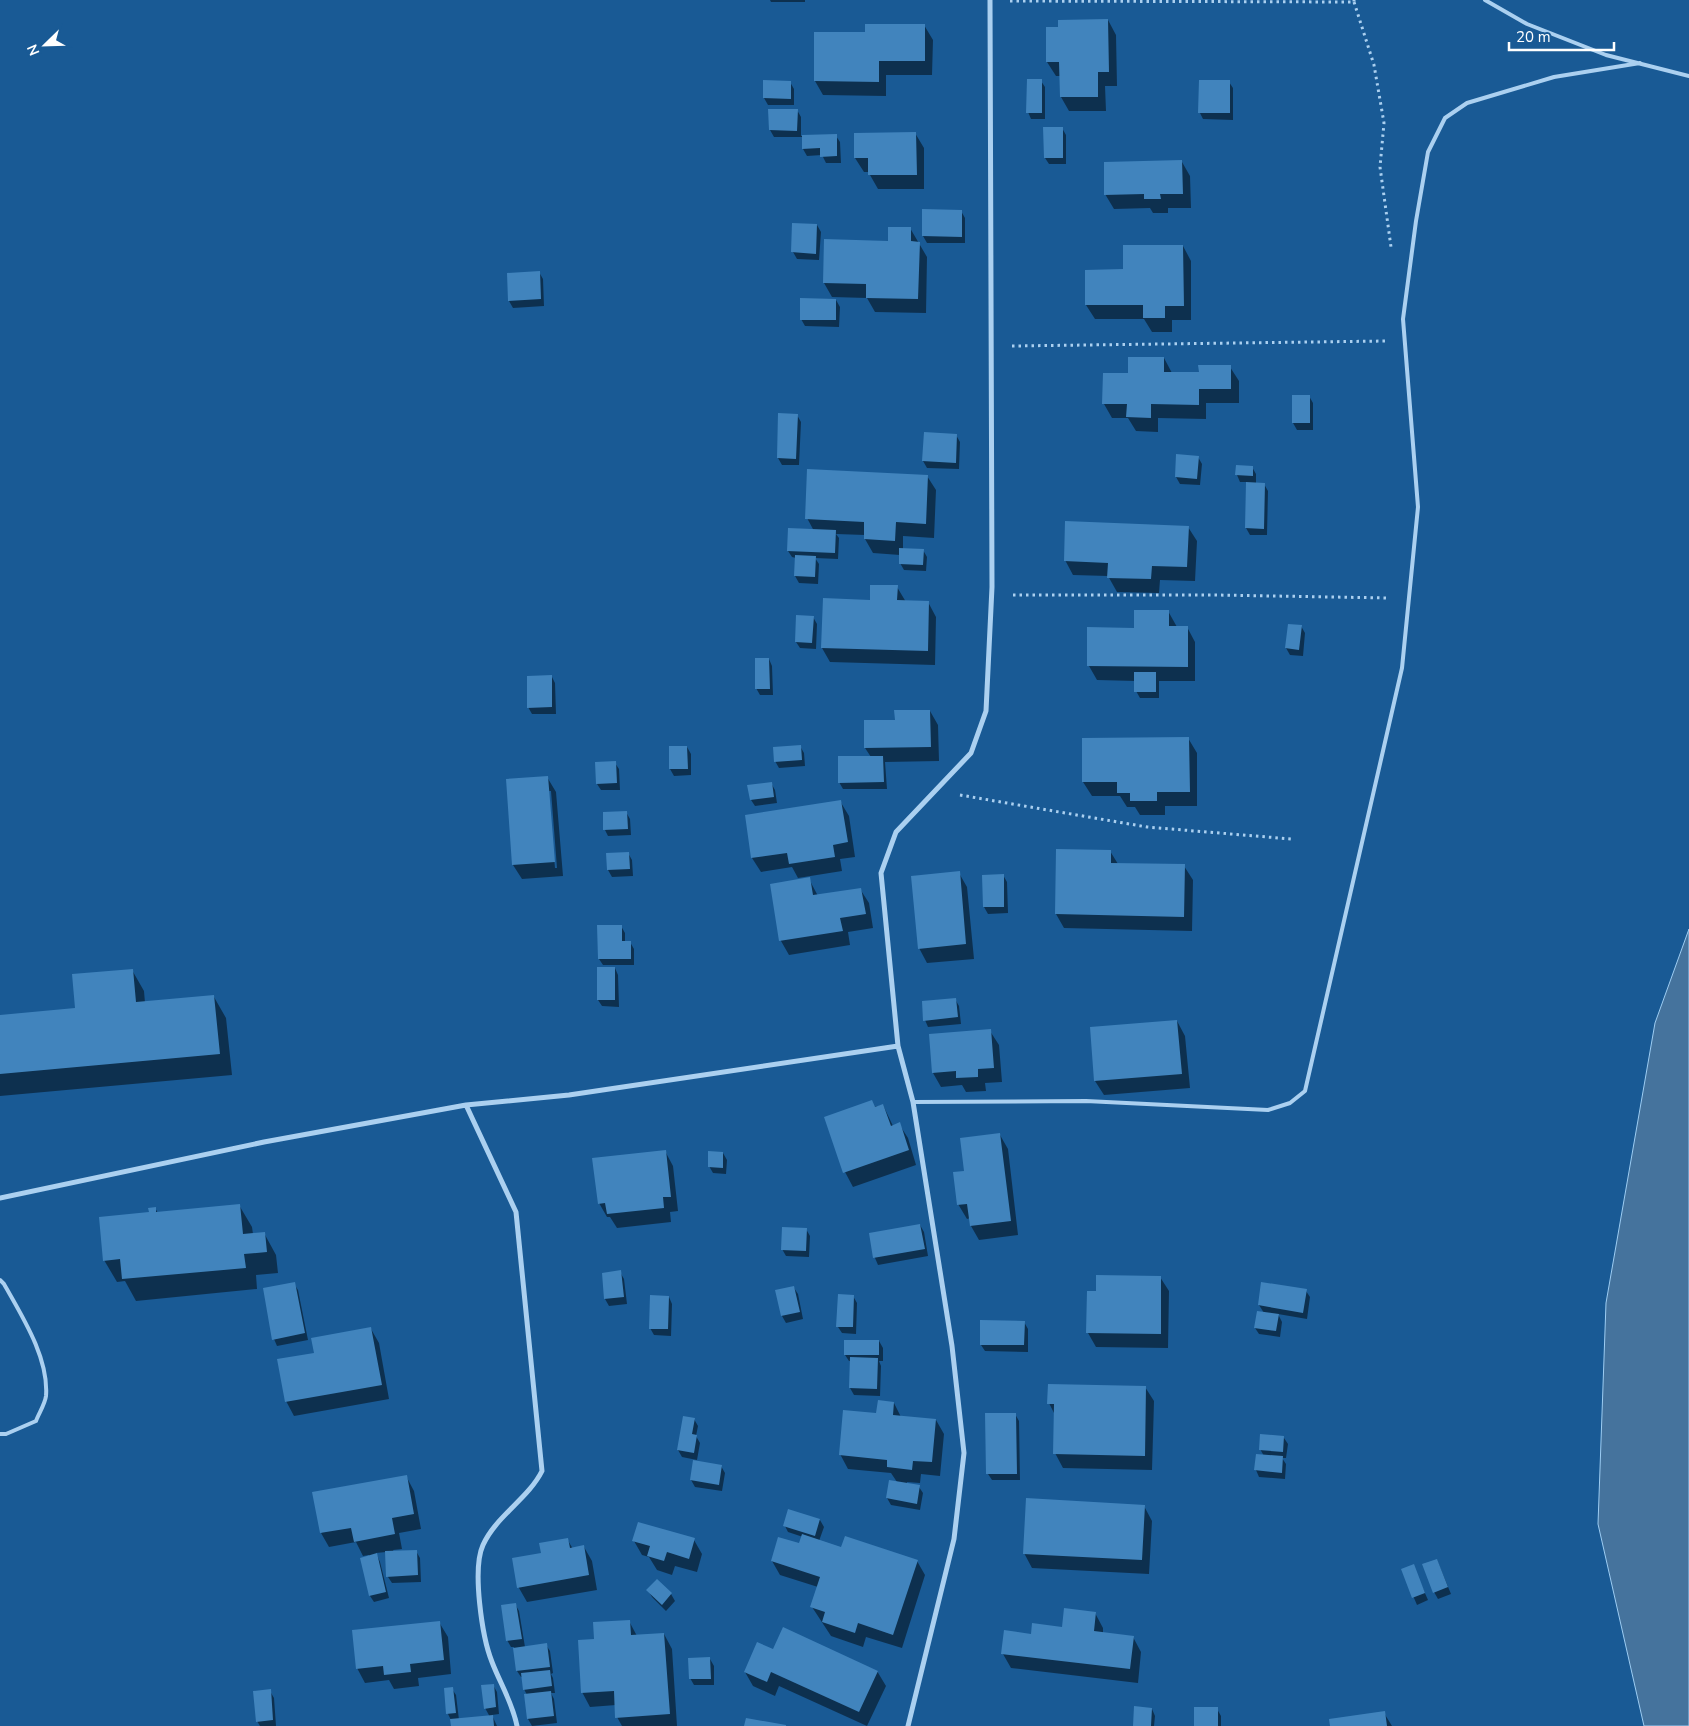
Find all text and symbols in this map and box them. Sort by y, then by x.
north arrow [20,20,70,70]
scale bar [1509,20,1614,52]
text: 20 m [1516,27,1551,47]
text: N [23,41,44,58]

